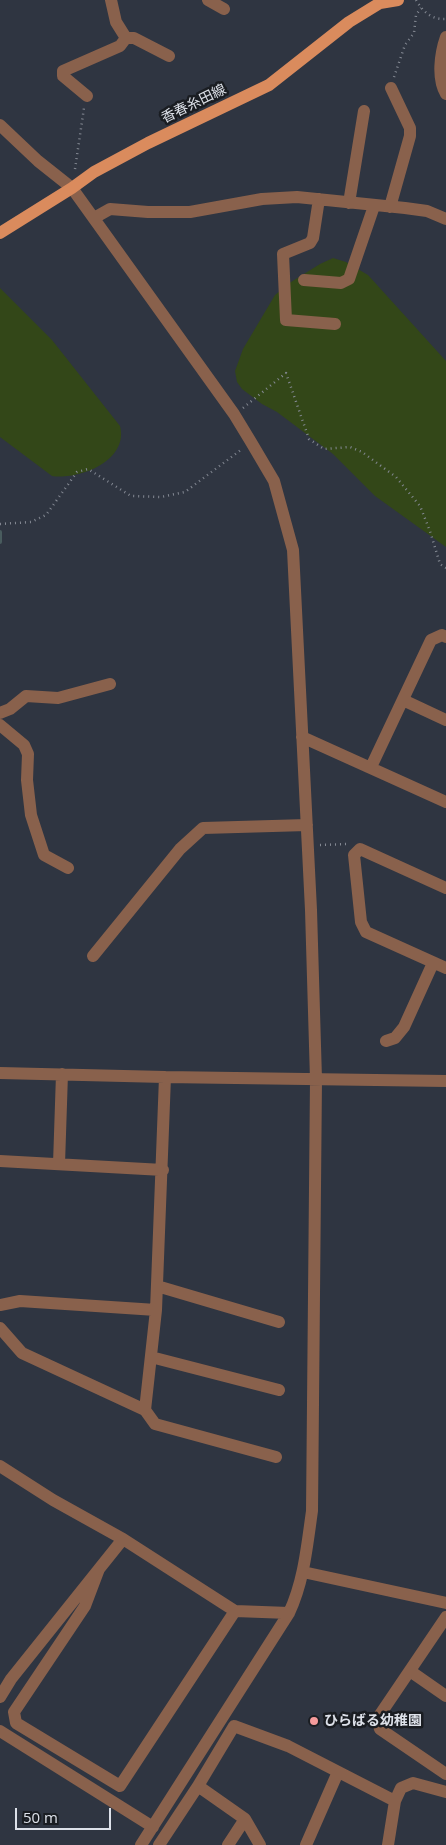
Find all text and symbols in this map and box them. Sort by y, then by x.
street label: 香春糸田線 [159,81,229,127]
place label: ひらばる幼稚園 [324,1713,422,1729]
marker: ひらばる幼稚園 [308,1715,320,1727]
scale bar [18,1798,114,1830]
text: 50 m [23,1807,58,1827]

